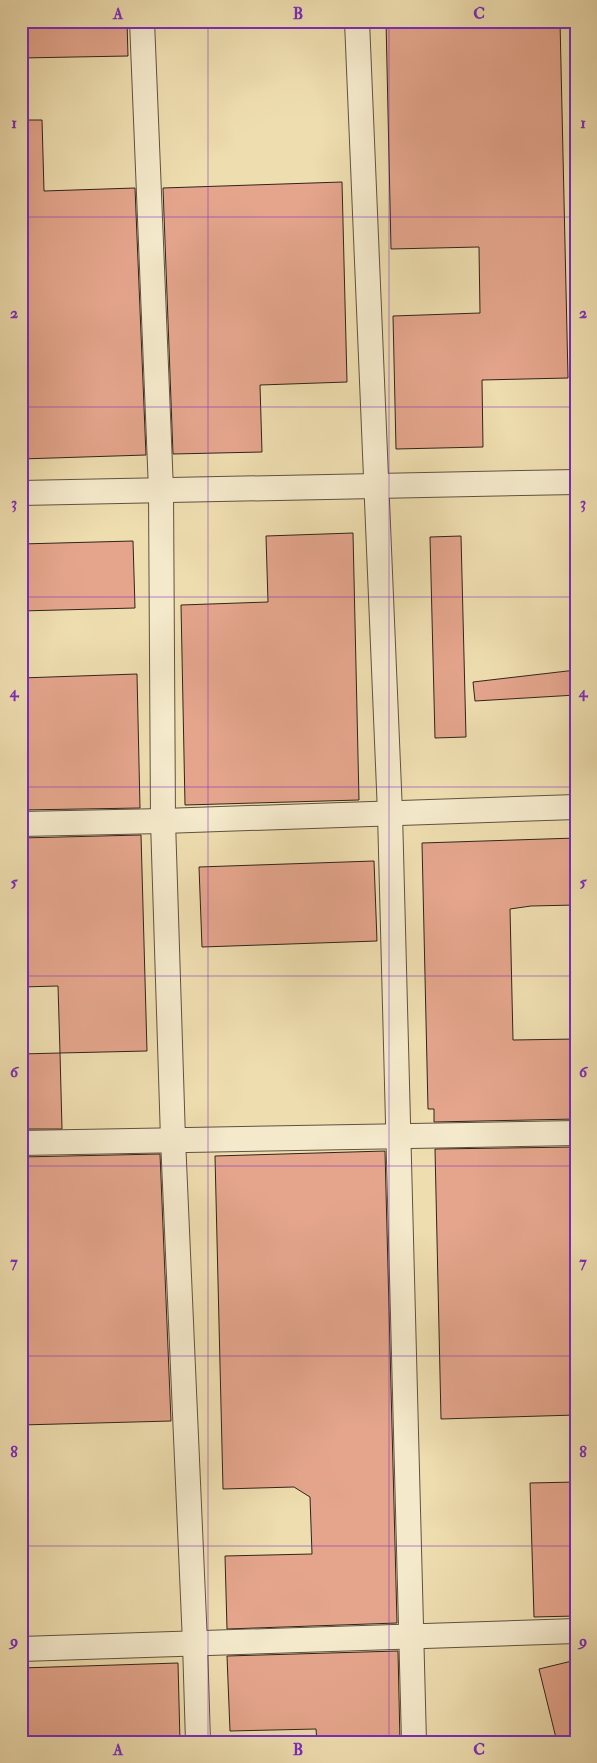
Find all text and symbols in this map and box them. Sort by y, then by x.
text: A [112,4,124,24]
text: B [293,4,303,24]
text: C [473,4,485,24]
text: 1 [11,113,17,133]
text: 1 [580,113,586,133]
text: 2 [10,303,18,323]
text: 2 [579,303,587,323]
text: 3 [11,493,17,513]
text: 3 [580,493,586,513]
text: 4 [9,682,20,702]
text: 4 [578,682,589,702]
text: 5 [10,872,18,892]
text: 5 [579,872,587,892]
text: 6 [10,1062,20,1082]
text: 6 [579,1062,589,1082]
text: 7 [10,1252,18,1272]
text: 7 [579,1252,587,1272]
text: 8 [10,1442,18,1462]
text: 8 [579,1442,587,1462]
text: 9 [8,1631,18,1651]
text: 9 [577,1631,587,1651]
text: A [112,1740,124,1760]
text: B [293,1740,303,1760]
text: C [473,1740,485,1760]

